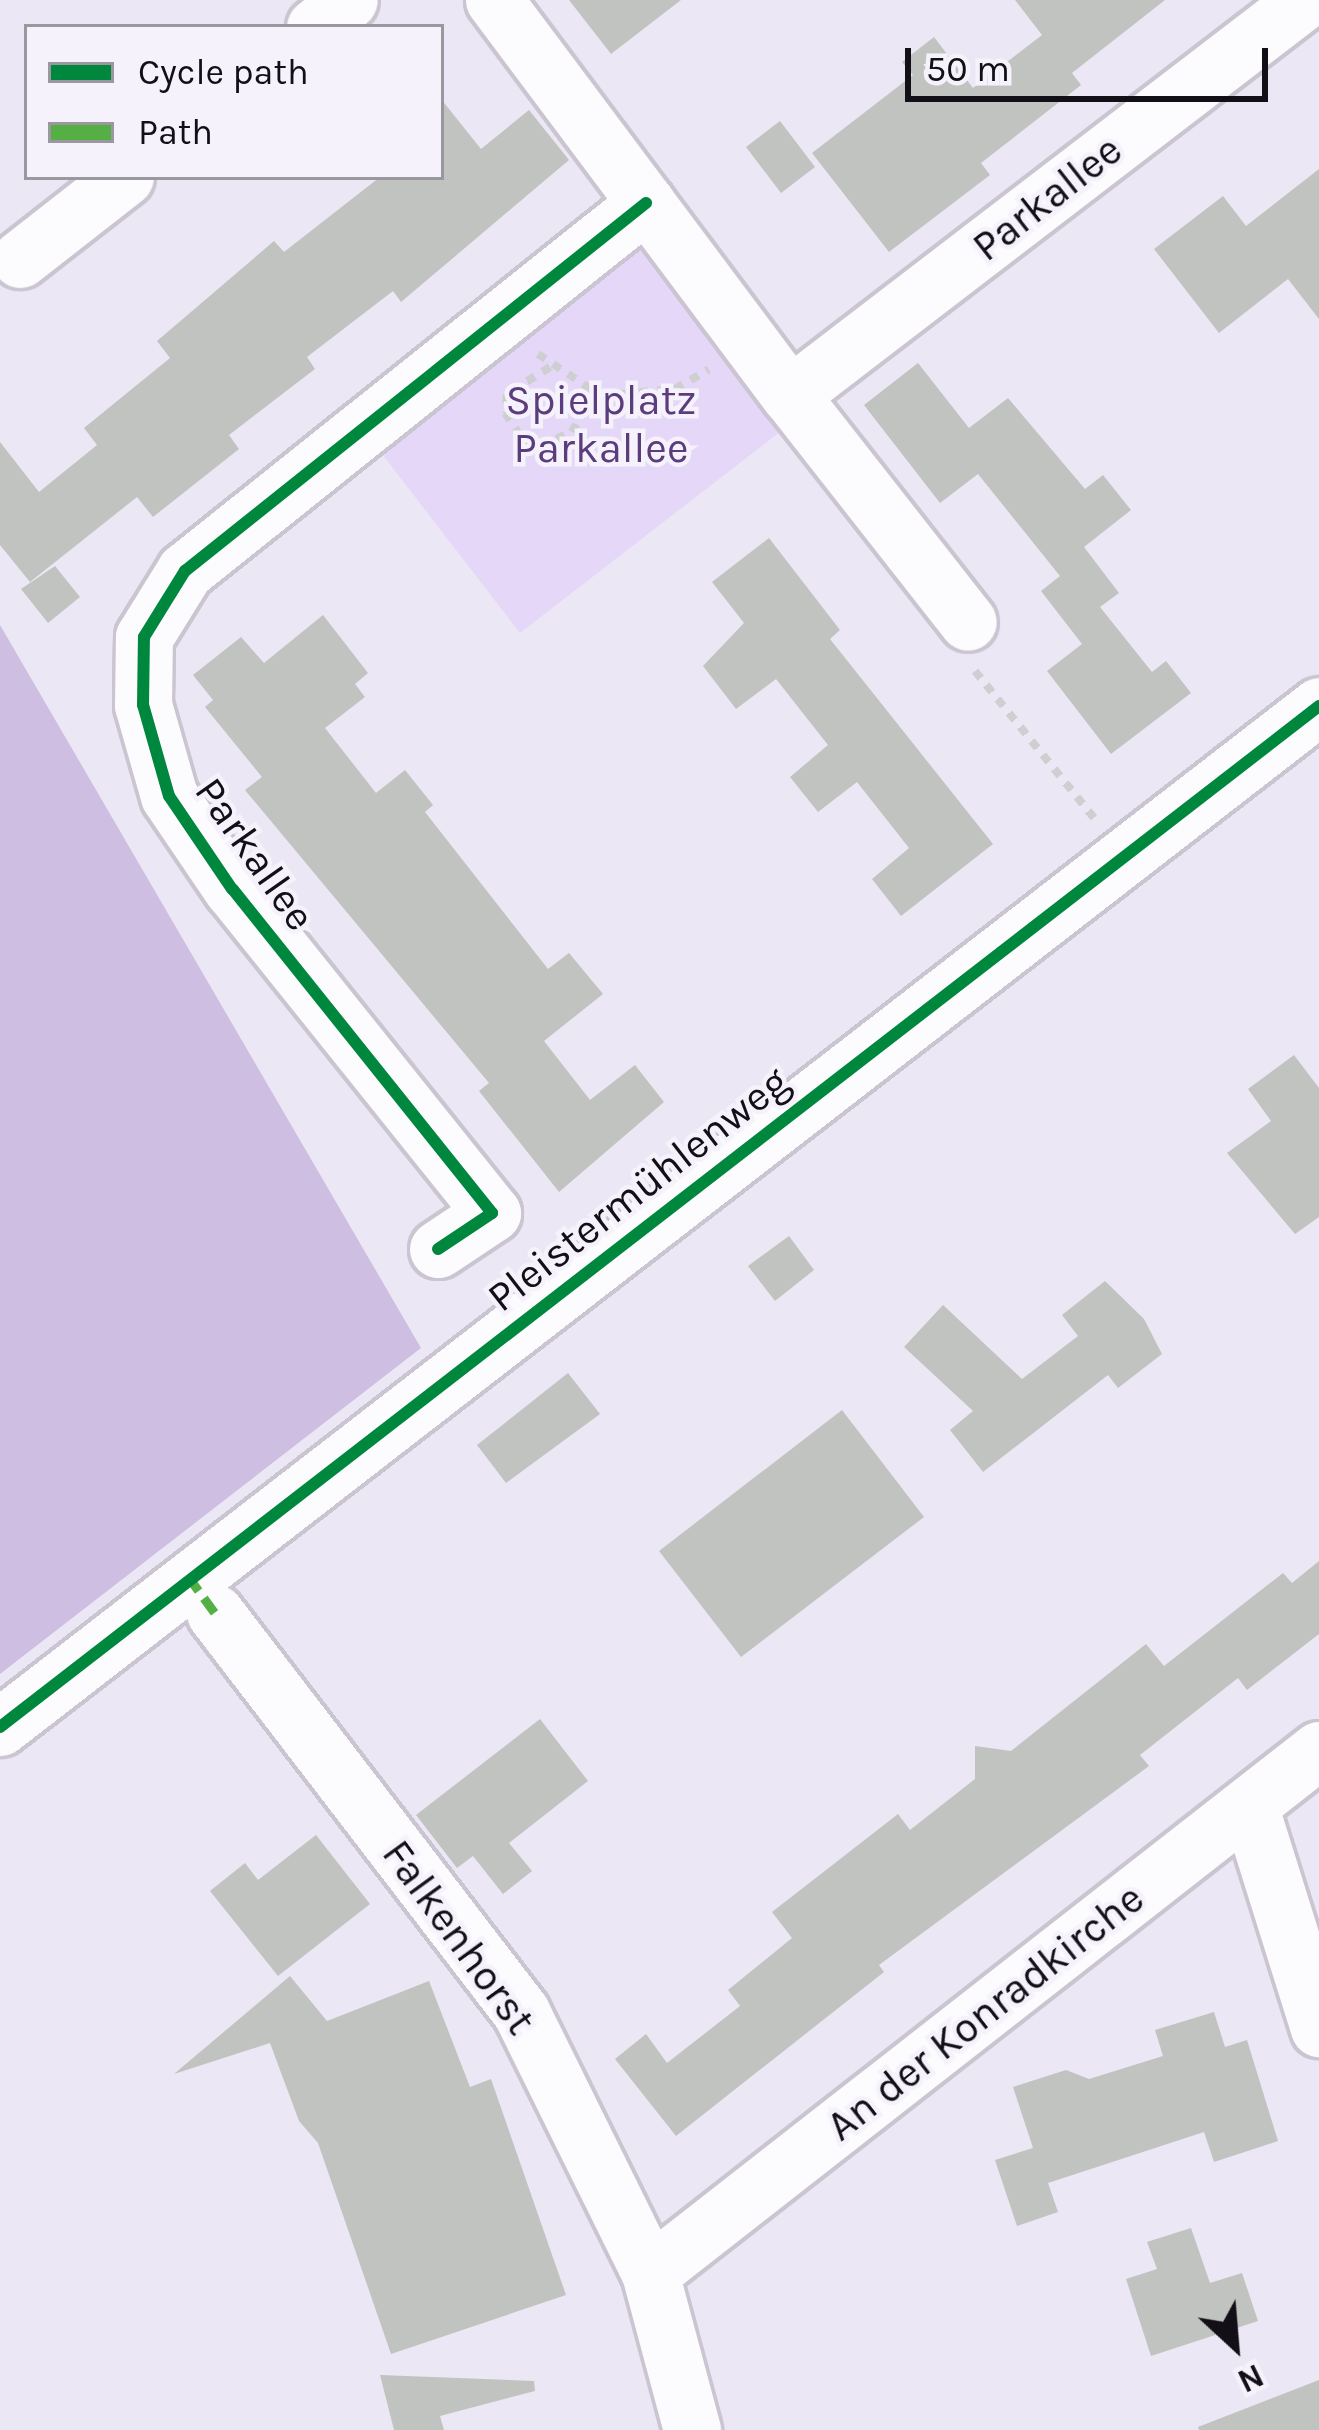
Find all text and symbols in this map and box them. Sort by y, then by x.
legend [24,24,444,180]
scale bar [911,24,1274,98]
text: 50 m [926,48,1010,90]
text: Cycle path [138,51,309,93]
text: Path [138,111,213,153]
street label: Parkallee [963,124,1131,272]
park label: Spielplatz Parkallee [506,375,696,474]
street label: Parkallee [184,768,326,940]
street label: Pleistermühlenweg [477,1056,799,1322]
street label: Falkenhorst [372,1830,546,2044]
street label: An der Konradkirche [817,1873,1153,2151]
north arrow [1175,2286,1295,2406]
text: N [1232,2356,1270,2401]

